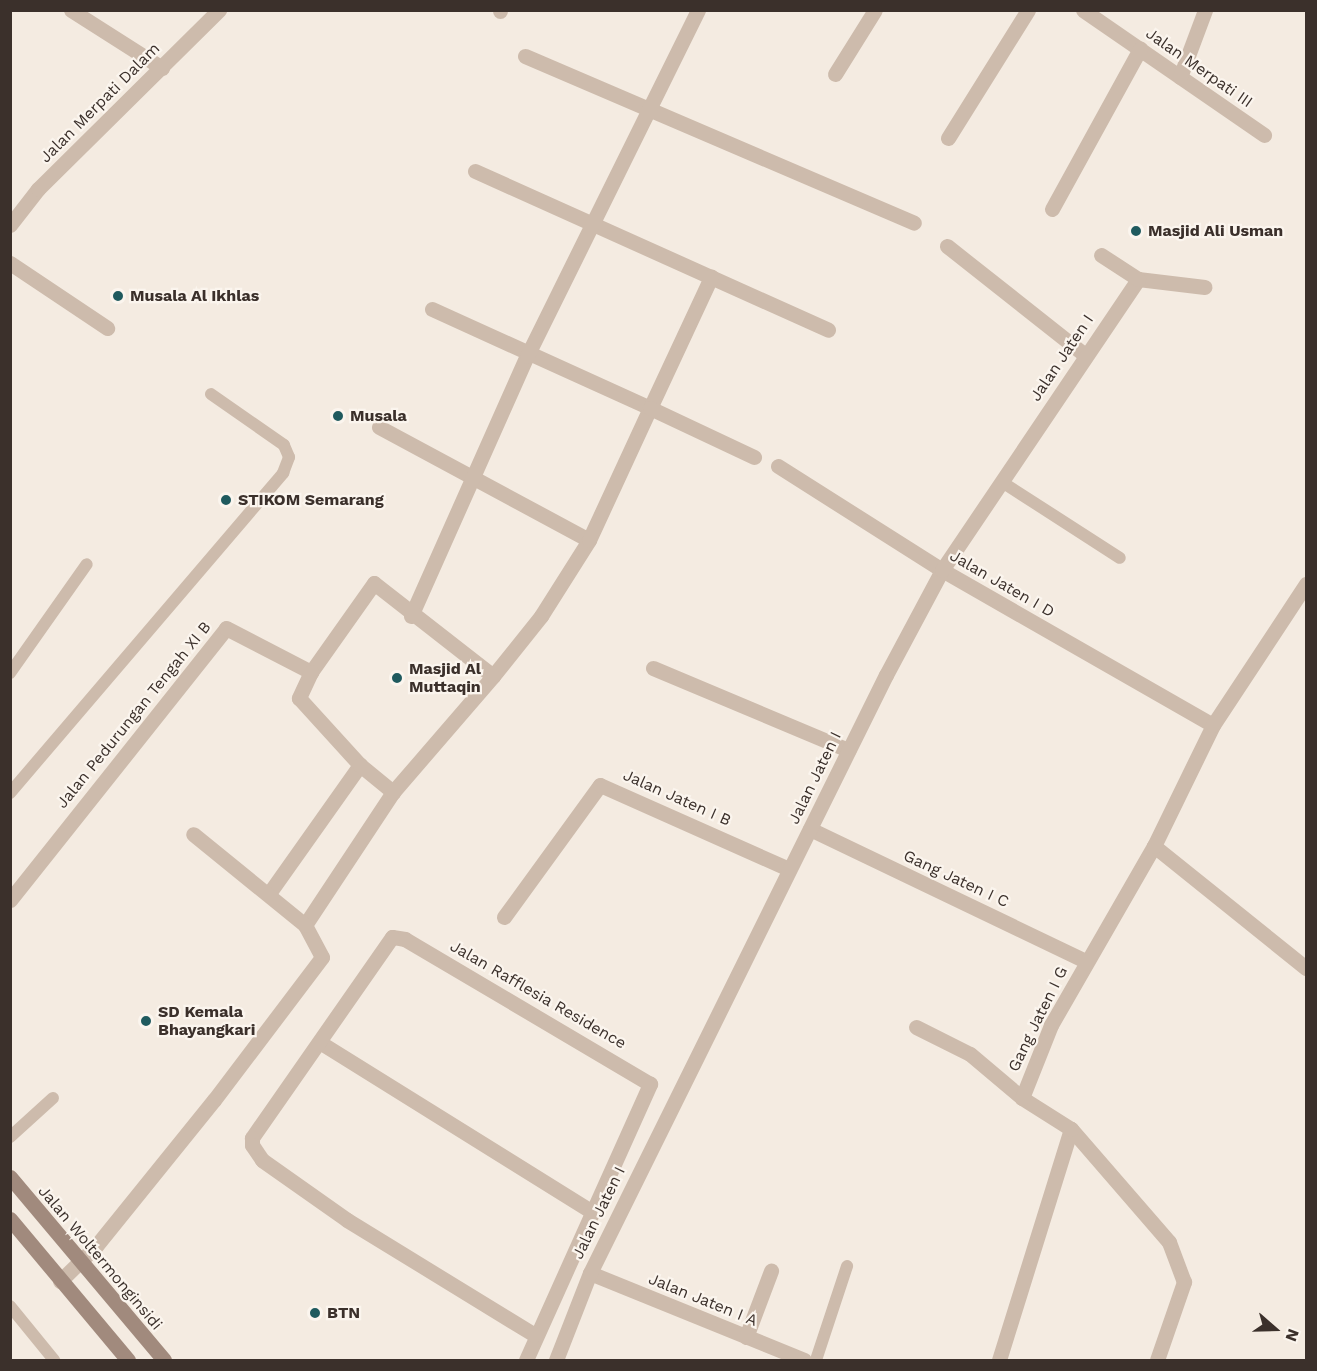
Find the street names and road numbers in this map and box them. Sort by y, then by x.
street label: Jalan Merpati III [1142,24,1256,112]
street label: Jalan Merpati Dalam [36,39,164,167]
street label: Jalan Jaten I [1026,311,1098,405]
street label: Jalan Jaten I D [946,546,1058,622]
street label: Jalan Pedurungan Tengah XI B [52,618,216,812]
street label: Jalan Jaten I [784,729,846,827]
street label: Jalan Jaten I B [620,766,734,830]
street label: Gang Jaten I C [900,846,1012,912]
street label: Jalan Rafflesia Residence [446,937,630,1053]
street label: Gang Jaten I G [1004,963,1072,1075]
street label: Jalan Jaten I [568,1164,630,1262]
street label: Jalan Woltermonginsidi [34,1182,166,1334]
street label: Jalan Jaten I A [645,1269,761,1331]

